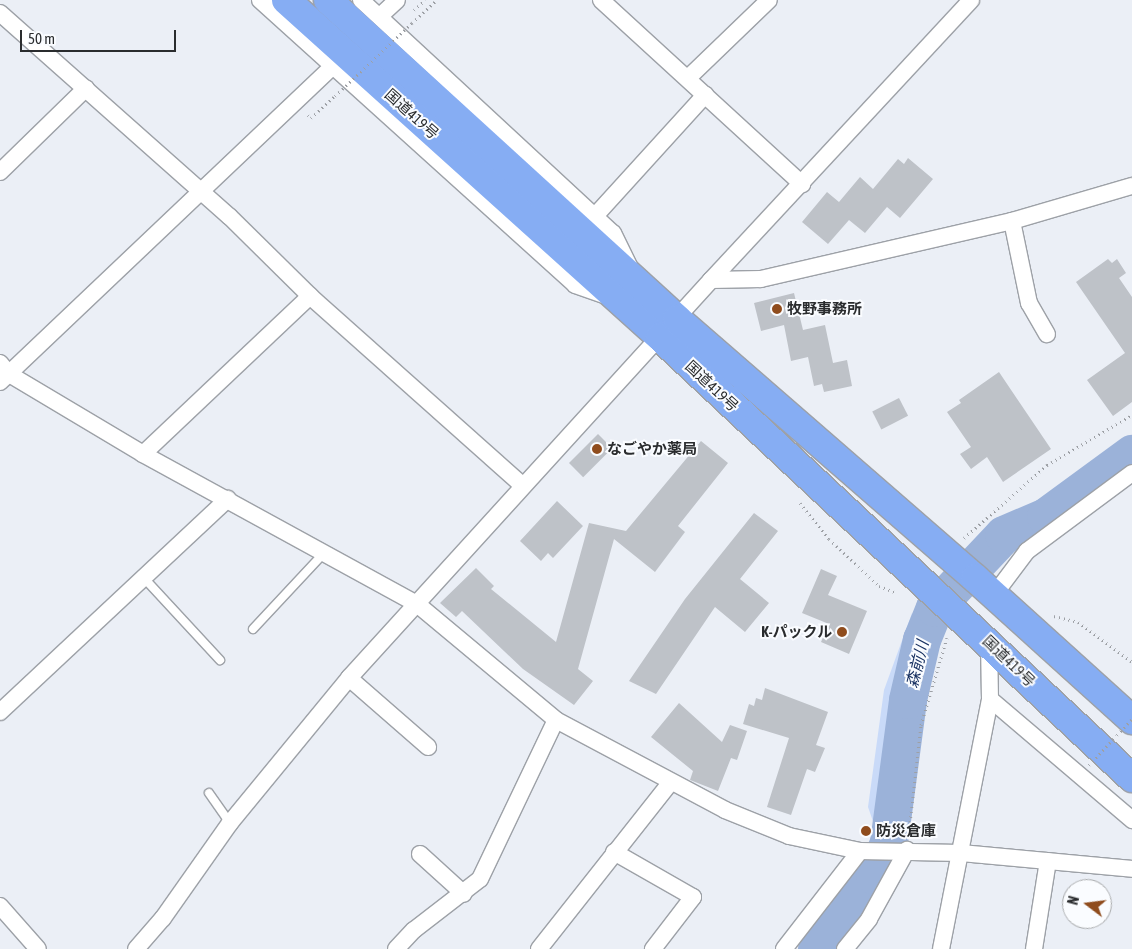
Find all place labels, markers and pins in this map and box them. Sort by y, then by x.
place label: 牧野事務所 [787,300,862,318]
marker: 牧野事務所 [771,303,783,315]
place label: なごやか薬局 [607,440,697,458]
marker: なごやか薬局 [591,443,603,455]
place label: K-パックル [761,623,832,641]
marker: K-パックル [836,626,848,638]
place label: 防災倉庫 [876,822,936,840]
marker: 防災倉庫 [860,825,872,837]

